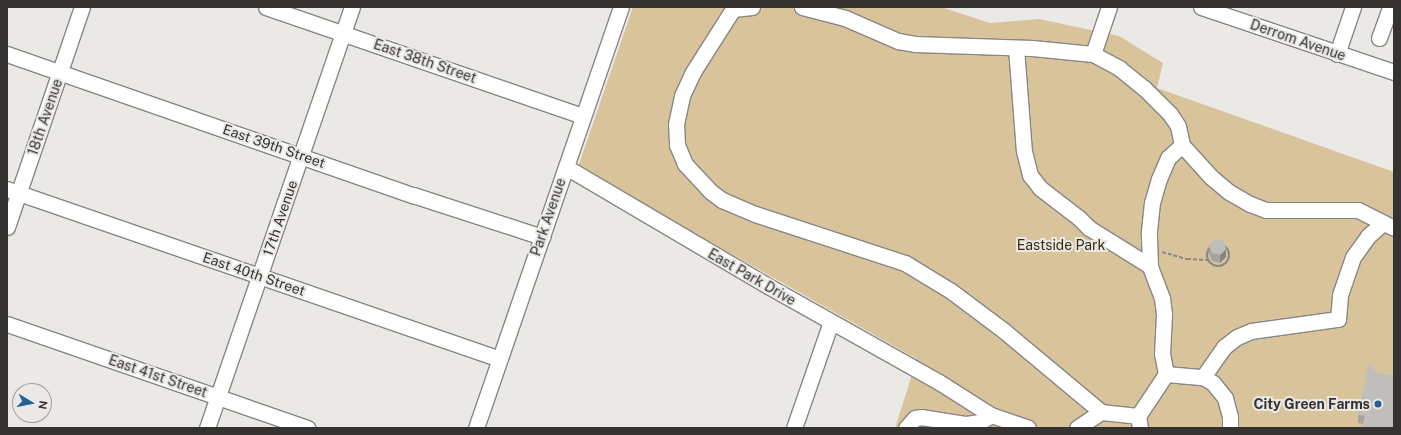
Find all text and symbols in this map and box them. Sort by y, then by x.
street label: Derrom Avenue [1248,16,1348,64]
street label: East 38th Street [371,36,479,86]
street label: 18th Avenue [24,77,66,157]
street label: East 39th Street [221,121,327,171]
street label: Park Avenue [527,176,569,258]
street label: 17th Avenue [259,178,301,258]
park label: Eastside Park [1017,237,1105,253]
street label: East Park Drive [705,245,799,309]
street label: East 40th Street [201,249,307,299]
street label: East 41st Street [106,351,210,401]
north arrow [12,383,52,423]
place label: City Green Farms [1253,396,1370,412]
marker: City Green Farms [1373,399,1383,409]
text: N [36,400,49,410]

